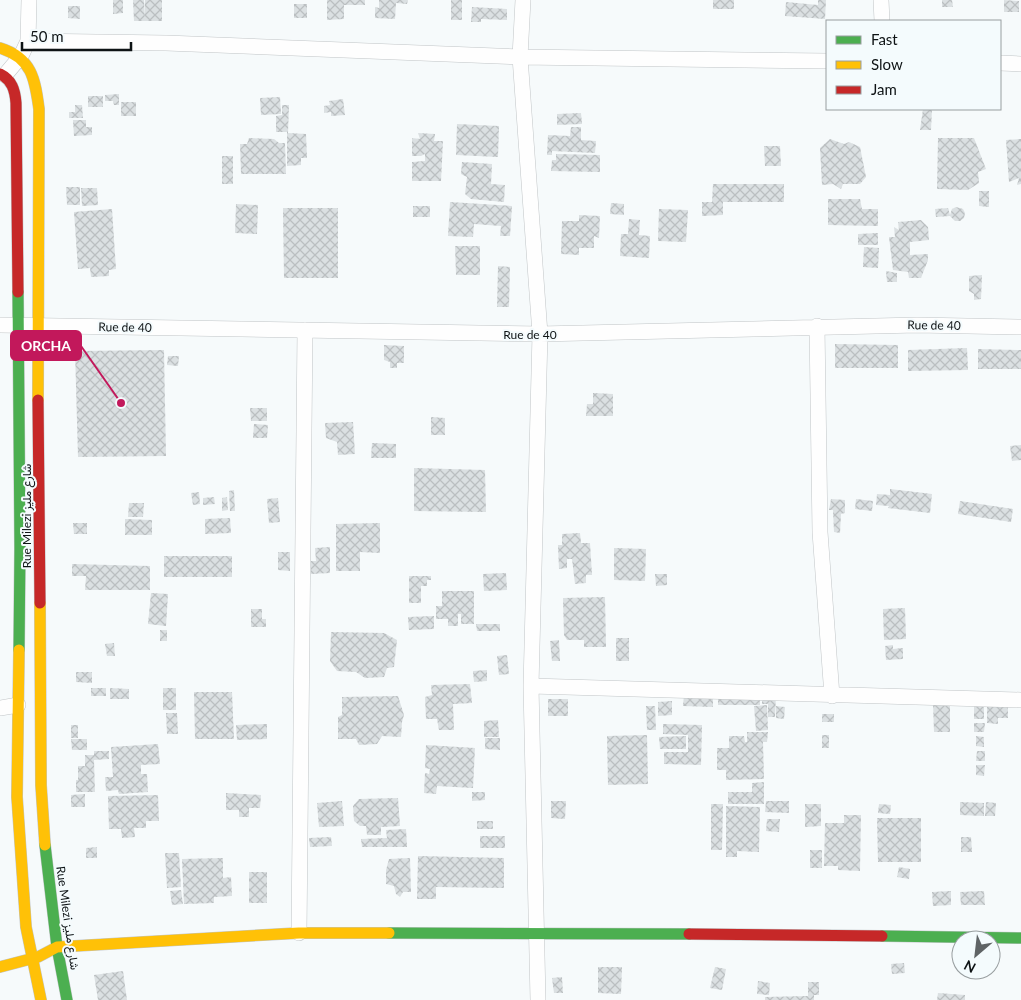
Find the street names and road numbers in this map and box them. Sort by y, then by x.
street label: Rue de 40 [907,317,961,333]
street label: Rue de 40 [98,319,152,335]
street label: Rue de 40 [503,327,557,342]
street label: Rue Milezi شارع مليز [19,464,36,568]
street label: Rue Milezi شارع مليز [51,865,83,971]

